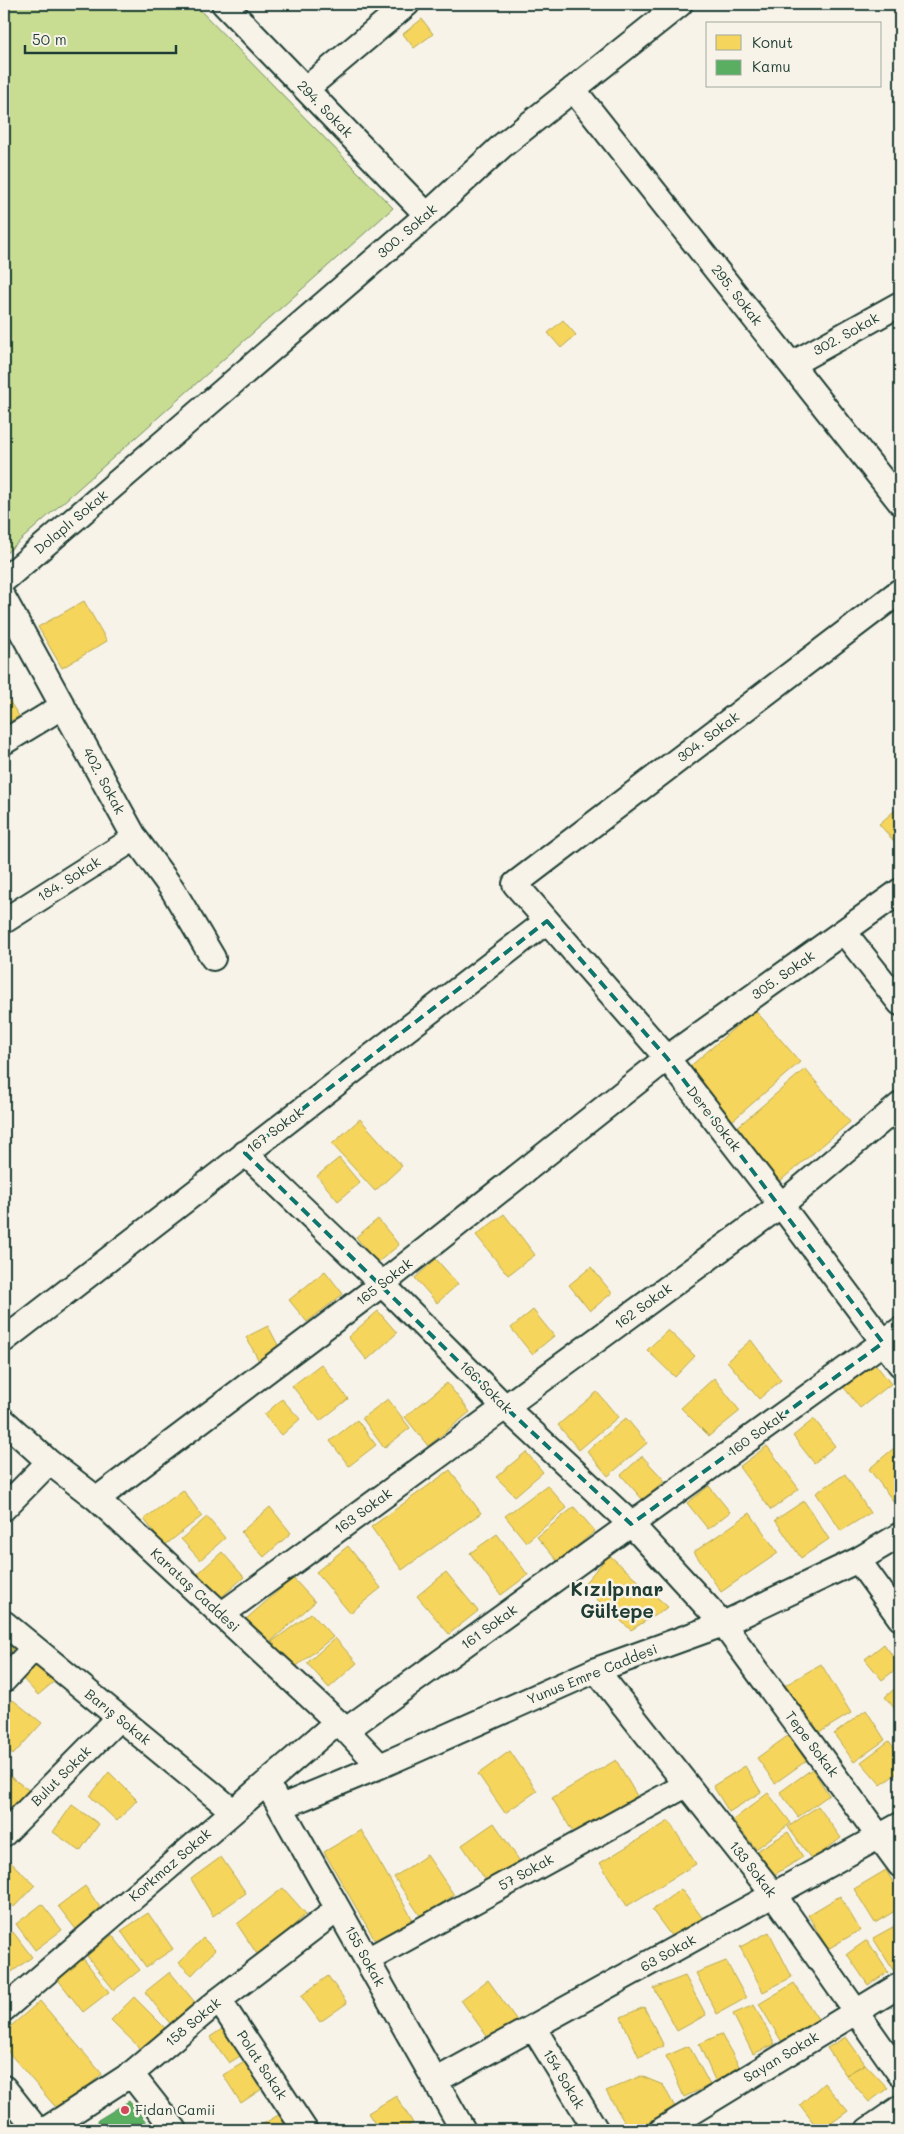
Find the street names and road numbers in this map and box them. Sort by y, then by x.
street label: 294. Sokak [293,76,357,141]
street label: 300. Sokak [373,199,441,262]
street label: 295. Sokak [708,260,767,329]
street label: 302. Sokak [809,308,882,360]
street label: Dolaplı Sokak [30,485,112,558]
street label: 304. Sokak [673,707,743,766]
street label: 402. Sokak [79,744,130,817]
street label: 184. Sokak [33,852,104,906]
street label: 305. Sokak [747,946,818,1003]
street label: Dere Sokak [683,1082,746,1155]
street label: 167 Sokak [242,1102,307,1157]
street label: 165 Sokak [351,1253,416,1310]
street label: 162 Sokak [610,1278,675,1333]
street label: 166 Sokak [456,1356,517,1417]
street label: 160 Sokak [724,1405,790,1460]
street label: 163 Sokak [330,1483,395,1538]
street label: Karataş Caddesi [147,1543,244,1636]
street label: 161 Sokak [457,1600,521,1653]
street label: Yunus Emre Caddesi [524,1639,660,1708]
street label: Barış Sokak [81,1684,155,1749]
street label: Tepe Sokak [781,1707,843,1781]
street label: Bulut Sokak [26,1741,95,1810]
street label: Korkmaz Sokak [125,1824,215,1906]
street label: 133 Sokak [725,1836,781,1901]
street label: 57 Sokak [495,1849,557,1894]
street label: 155 Sokak [341,1922,390,1990]
street label: 63 Sokak [637,1929,699,1976]
street label: 158 Sokak [161,1993,225,2050]
street label: Polat Sokak [233,2026,292,2103]
street label: Sayan Sokak [740,2027,822,2087]
street label: 154 Sokak [539,2045,590,2112]

